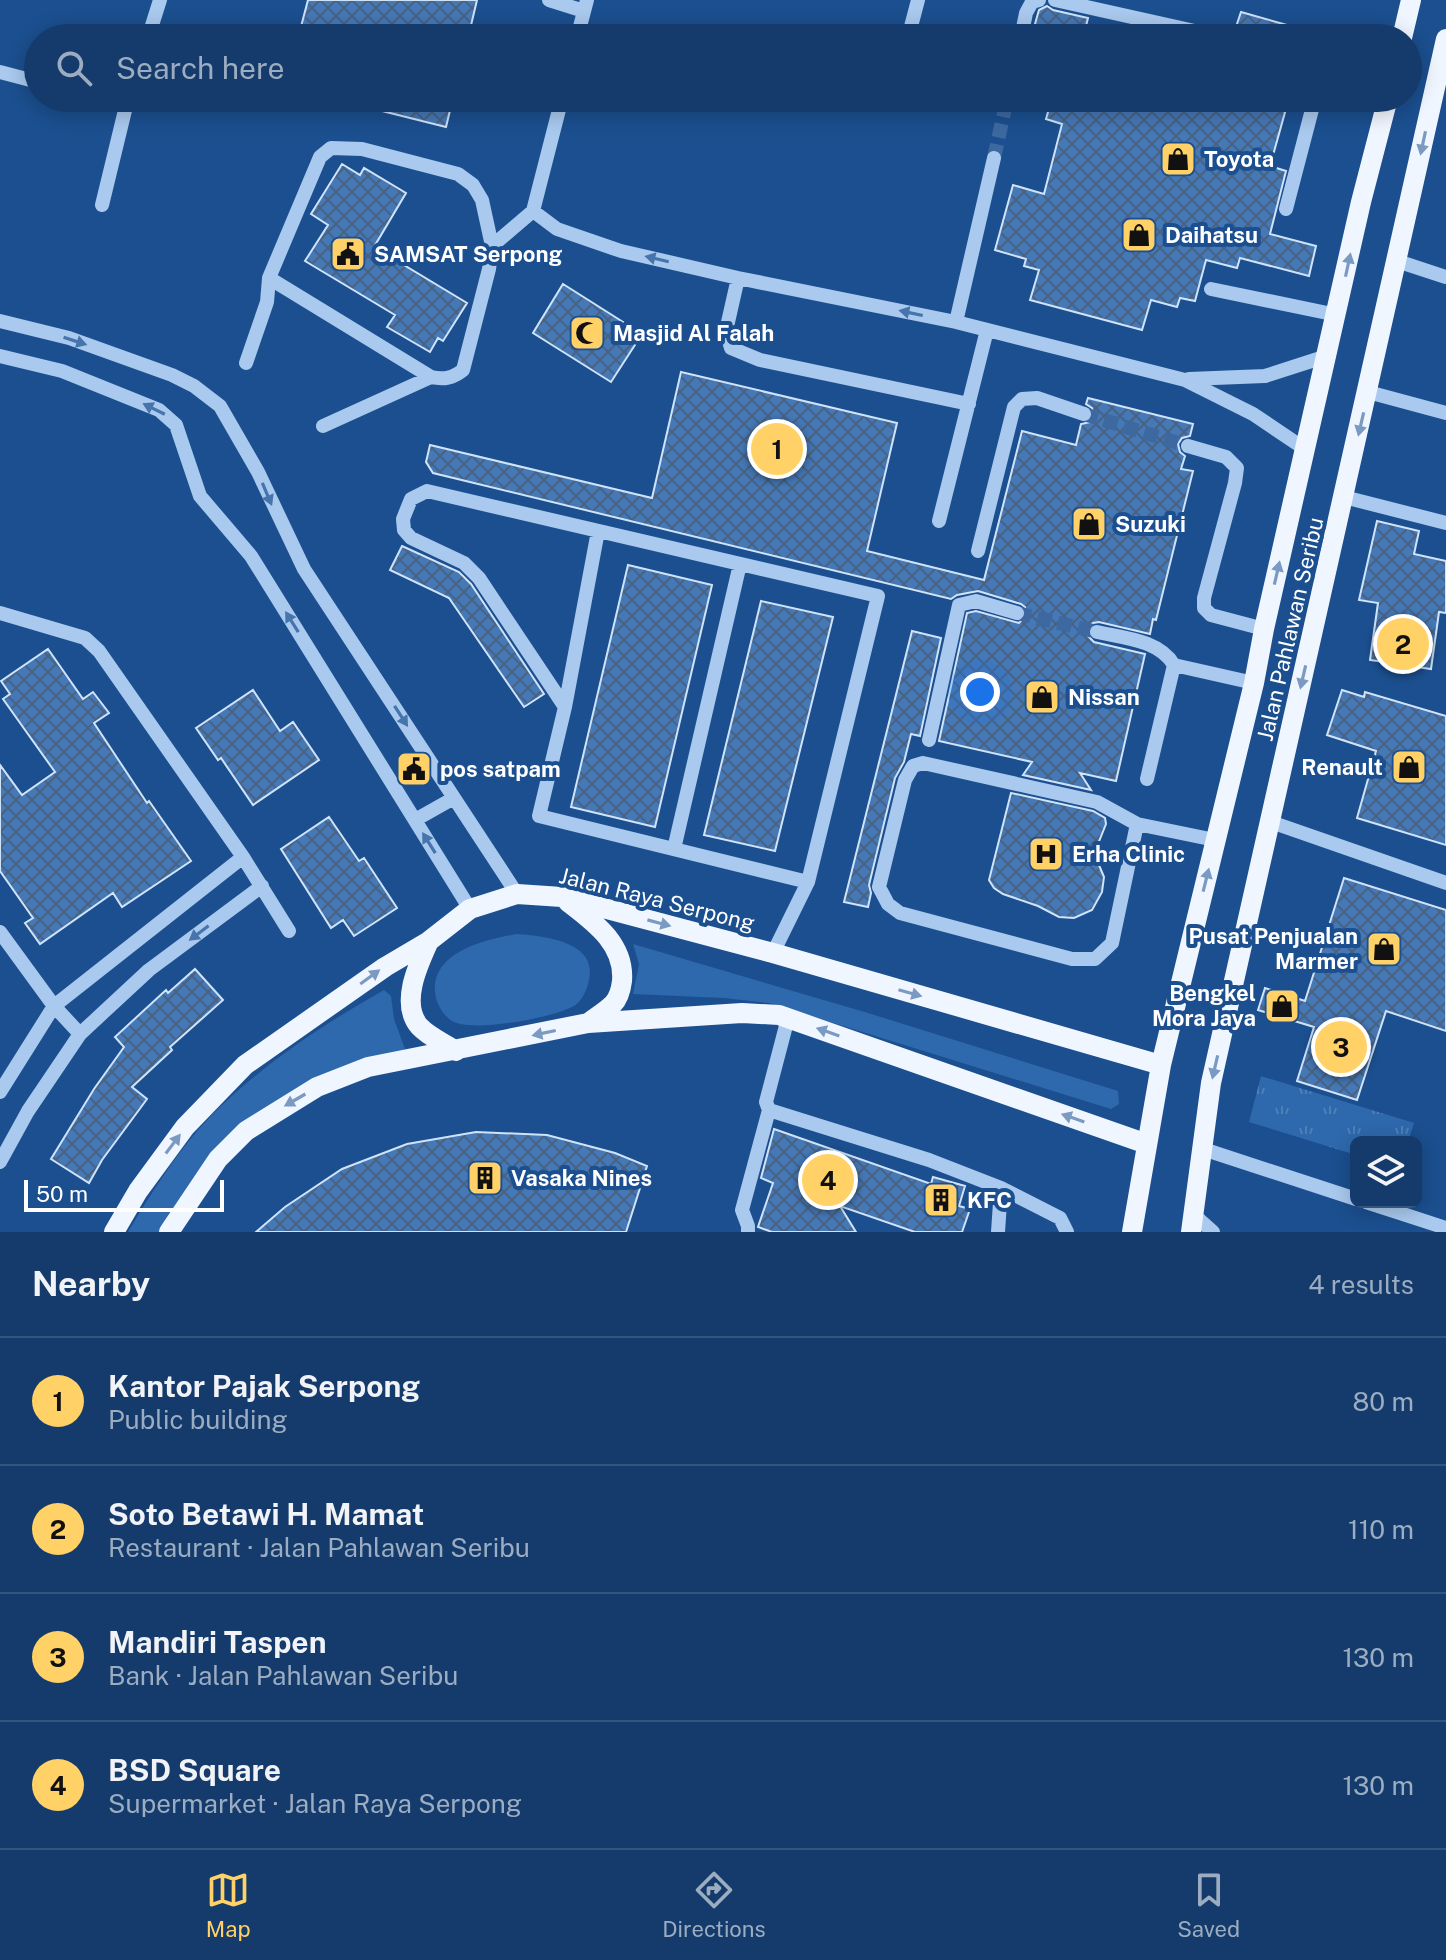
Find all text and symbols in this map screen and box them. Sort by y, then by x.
search box [24,24,1422,112]
icon: search [52,46,96,90]
text: Search here [116,50,284,86]
one-way arrow [1416,130,1429,155]
shop icon: Toyota [1159,140,1197,178]
place label: Toyota [1204,146,1274,172]
shop icon: Daihatsu [1120,216,1158,254]
place label: Daihatsu [1165,222,1258,248]
public building icon: SAMSAT Serpong [329,235,367,273]
place label: SAMSAT Serpong [374,241,563,267]
one-way arrow [644,252,669,265]
one-way arrow [1342,252,1354,277]
one-way arrow [898,306,923,319]
mosque icon: Masjid Al Falah [568,314,606,352]
place label: Masjid Al Falah [613,320,774,346]
one-way arrow [64,335,88,348]
one-way arrow [143,402,166,416]
one-way arrow [1354,411,1367,436]
pin: 1 [751,419,803,479]
one-way arrow [261,482,274,506]
shop icon: Suzuki [1070,505,1108,543]
place label: Suzuki [1115,511,1186,537]
street label: Jalan Pahlawan Seribu [1252,515,1328,743]
one-way arrow [1271,560,1284,585]
one-way arrow [286,611,300,633]
pin: 2 [1377,614,1429,674]
one-way arrow [1296,665,1309,690]
your location [960,672,1000,712]
shop icon: Nissan [1023,678,1061,716]
place label: Nissan [1068,684,1140,710]
one-way arrow [393,706,408,727]
shop icon: Renault [1390,748,1428,786]
public building icon: pos satpam [395,750,433,788]
place label: Renault [1301,754,1383,780]
place label: pos satpam [440,756,561,782]
one-way arrow [423,832,437,854]
hospital icon: Erha Clinic [1027,835,1065,873]
place label: Erha Clinic [1072,841,1185,867]
street label: Jalan Raya Serpong [556,862,758,936]
one-way arrow [1200,868,1212,893]
one-way arrow [647,917,672,929]
place label: Pusat Penjualan Marmer [1188,923,1358,974]
one-way arrow [189,924,210,940]
shop icon: Pusat Penjualan Marmer [1365,930,1403,968]
one-way arrow [360,970,381,986]
place label: Bengkel Mora Jaya [1152,980,1256,1031]
one-way arrow [898,987,922,1000]
shop icon: Bengkel Mora Jaya [1263,987,1301,1025]
pin: 3 [1315,1017,1367,1077]
one-way arrow [815,1026,839,1038]
one-way arrow [531,1027,556,1039]
one-way arrow [1208,1055,1221,1080]
one-way arrow [283,1093,306,1107]
one-way arrow [1061,1112,1085,1124]
one-way arrow [164,1134,180,1154]
map controls [1350,1136,1422,1208]
button: layers [1350,1136,1422,1208]
pin: 4 [802,1150,854,1210]
building icon: Vasaka Nines [466,1159,504,1197]
place label: Vasaka Nines [511,1165,652,1191]
scale bar [24,1176,224,1212]
text: 50 m [36,1181,88,1207]
building icon: KFC [922,1181,960,1219]
place label: KFC [967,1187,1012,1213]
text: Nearby [32,1264,150,1304]
text: 4 results [1308,1269,1414,1300]
text: Kantor Pajak Serpong [108,1368,420,1404]
text: 1 [52,1386,64,1417]
text: 80 m [1353,1386,1414,1417]
text: Public building [108,1404,288,1435]
text: Soto Betawi H. Mamat [108,1496,424,1532]
text: 2 [50,1514,66,1545]
text: 110 m [1348,1514,1414,1545]
text: Restaurant · Jalan Pahlawan Seribu [108,1532,530,1563]
text: Mandiri Taspen [108,1624,326,1660]
text: 3 [49,1642,67,1673]
text: 130 m [1342,1642,1414,1673]
text: Bank · Jalan Pahlawan Seribu [108,1660,458,1691]
text: BSD Square [108,1752,281,1788]
text: 4 [49,1770,67,1801]
text: 130 m [1342,1770,1414,1801]
text: Supermarket · Jalan Raya Serpong [108,1788,522,1819]
tab: Map [206,1868,251,1942]
tab: Directions [662,1868,766,1942]
tab: Saved [1177,1868,1240,1942]

